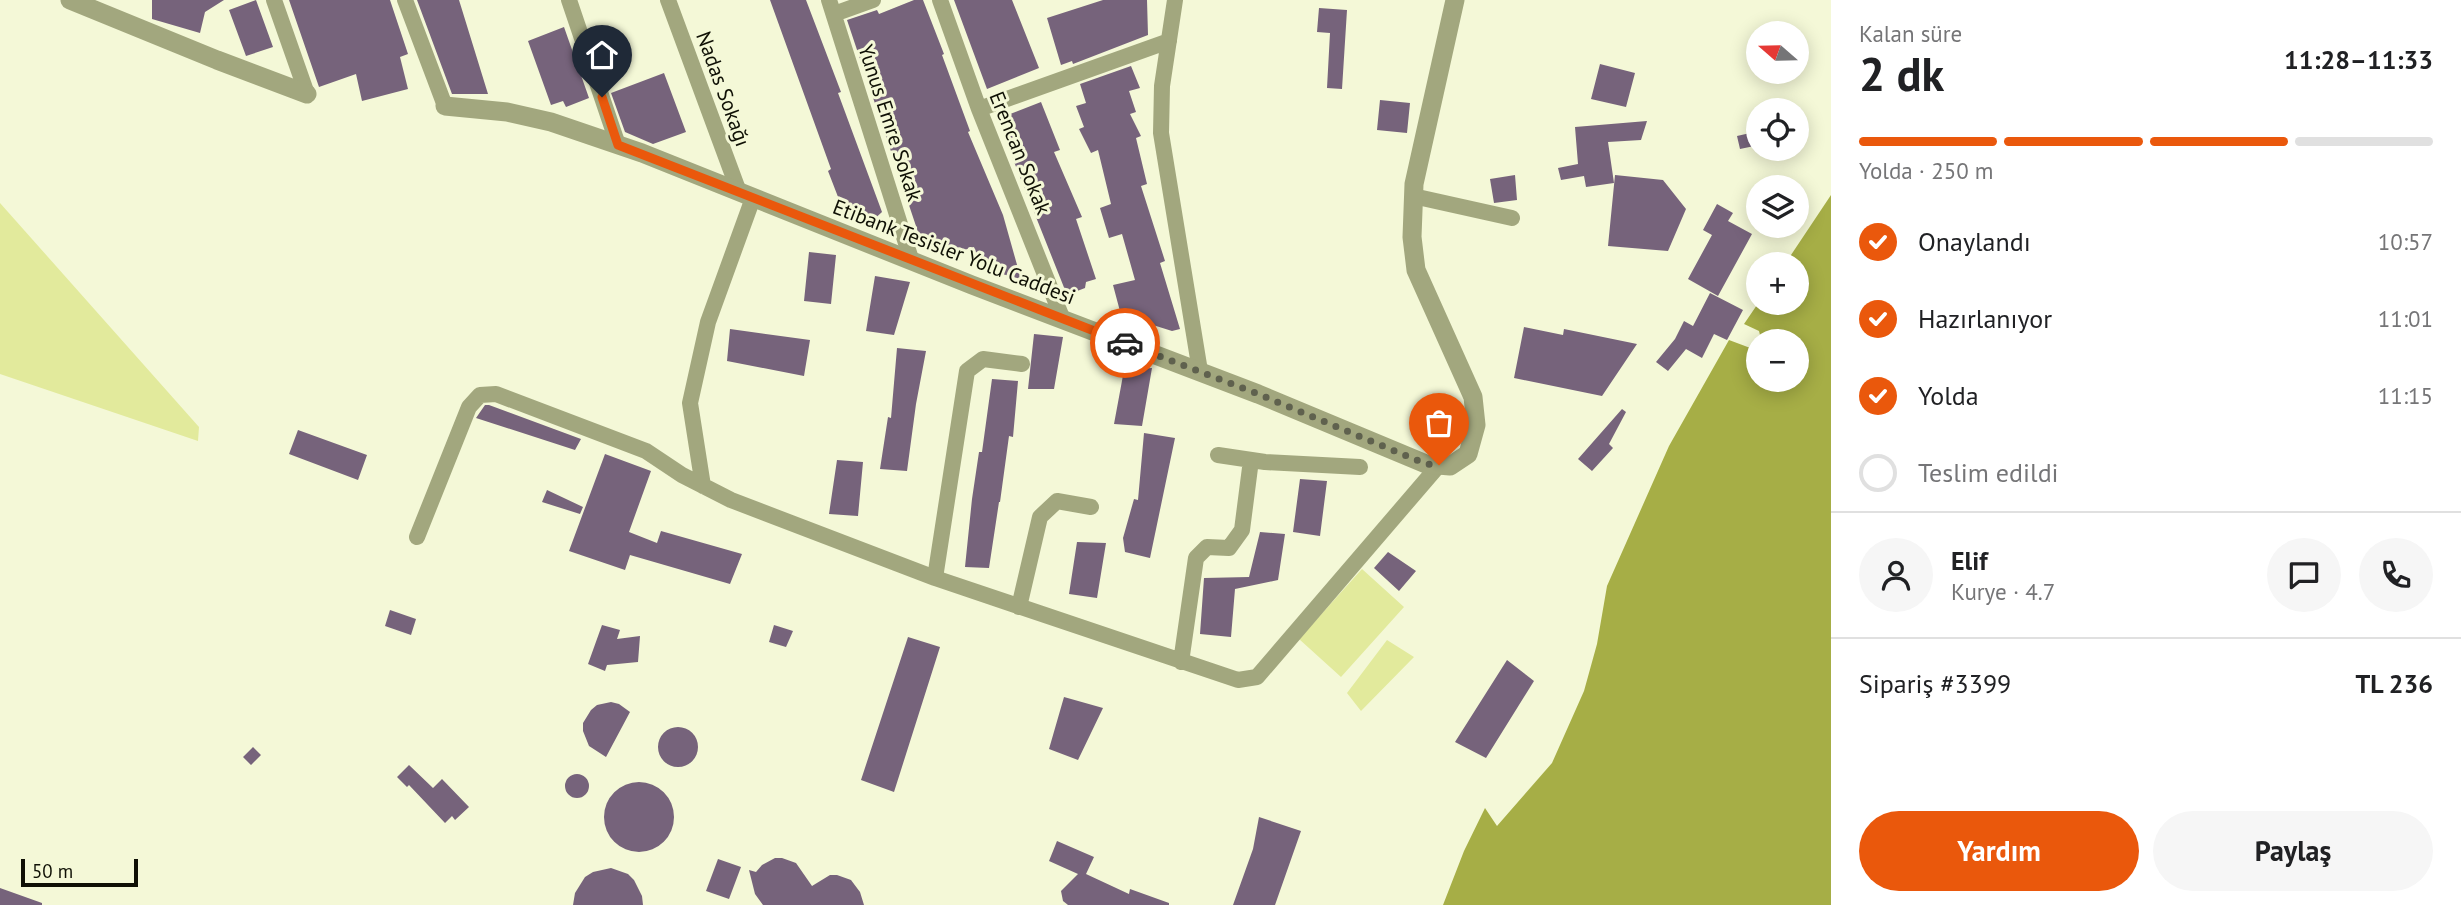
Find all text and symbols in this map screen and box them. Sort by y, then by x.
text: Kalan süre [1859,19,1962,48]
north arrow [1746,21,1810,84]
map controls [1746,21,1809,392]
pin [572,25,632,97]
street label: Nadas Sokağı [690,28,757,150]
icon: home [583,36,621,74]
street label: Yunus Emre Sokak [852,41,929,205]
text: 11:28–11:33 [2284,43,2433,76]
text: 2 dk [1859,44,1944,104]
street label: Erencan Sokak [984,87,1057,218]
button: locate [1746,98,1809,161]
text: Yolda · 250 m [1859,156,1994,185]
button: layers [1746,175,1809,238]
street label: Etibank Tesisler Yolu Caddesi [829,193,1079,310]
icon: check [1859,223,1897,261]
text: Onaylandı [1918,225,2031,258]
text: 10:57 [2378,227,2433,256]
button: + [1746,252,1809,315]
icon: check [1859,300,1897,338]
text: Hazırlanıyor [1918,302,2052,335]
text: 11:01 [2378,304,2433,333]
courier [1090,308,1160,378]
icon: car [1106,324,1144,362]
button: − [1746,329,1809,392]
icon: check [1859,377,1897,415]
text: Yolda [1918,379,1979,412]
text: 11:15 [2378,381,2433,410]
pin [1409,393,1469,465]
icon: bag [1420,404,1458,442]
text: Teslim edildi [1918,456,2059,489]
button: person [1859,538,1933,612]
button: chat [2267,538,2341,612]
button: phone [2359,538,2433,612]
text: Elif [1951,544,1988,577]
text: Kurye · 4.7 [1951,577,2055,606]
text: Sipariş #3399 [1859,667,2011,700]
text: TL 236 [2355,667,2433,700]
button: Yardım [1859,811,2139,891]
button: Paylaş [2153,811,2433,891]
scale bar [21,856,138,888]
text: 50 m [32,859,73,883]

